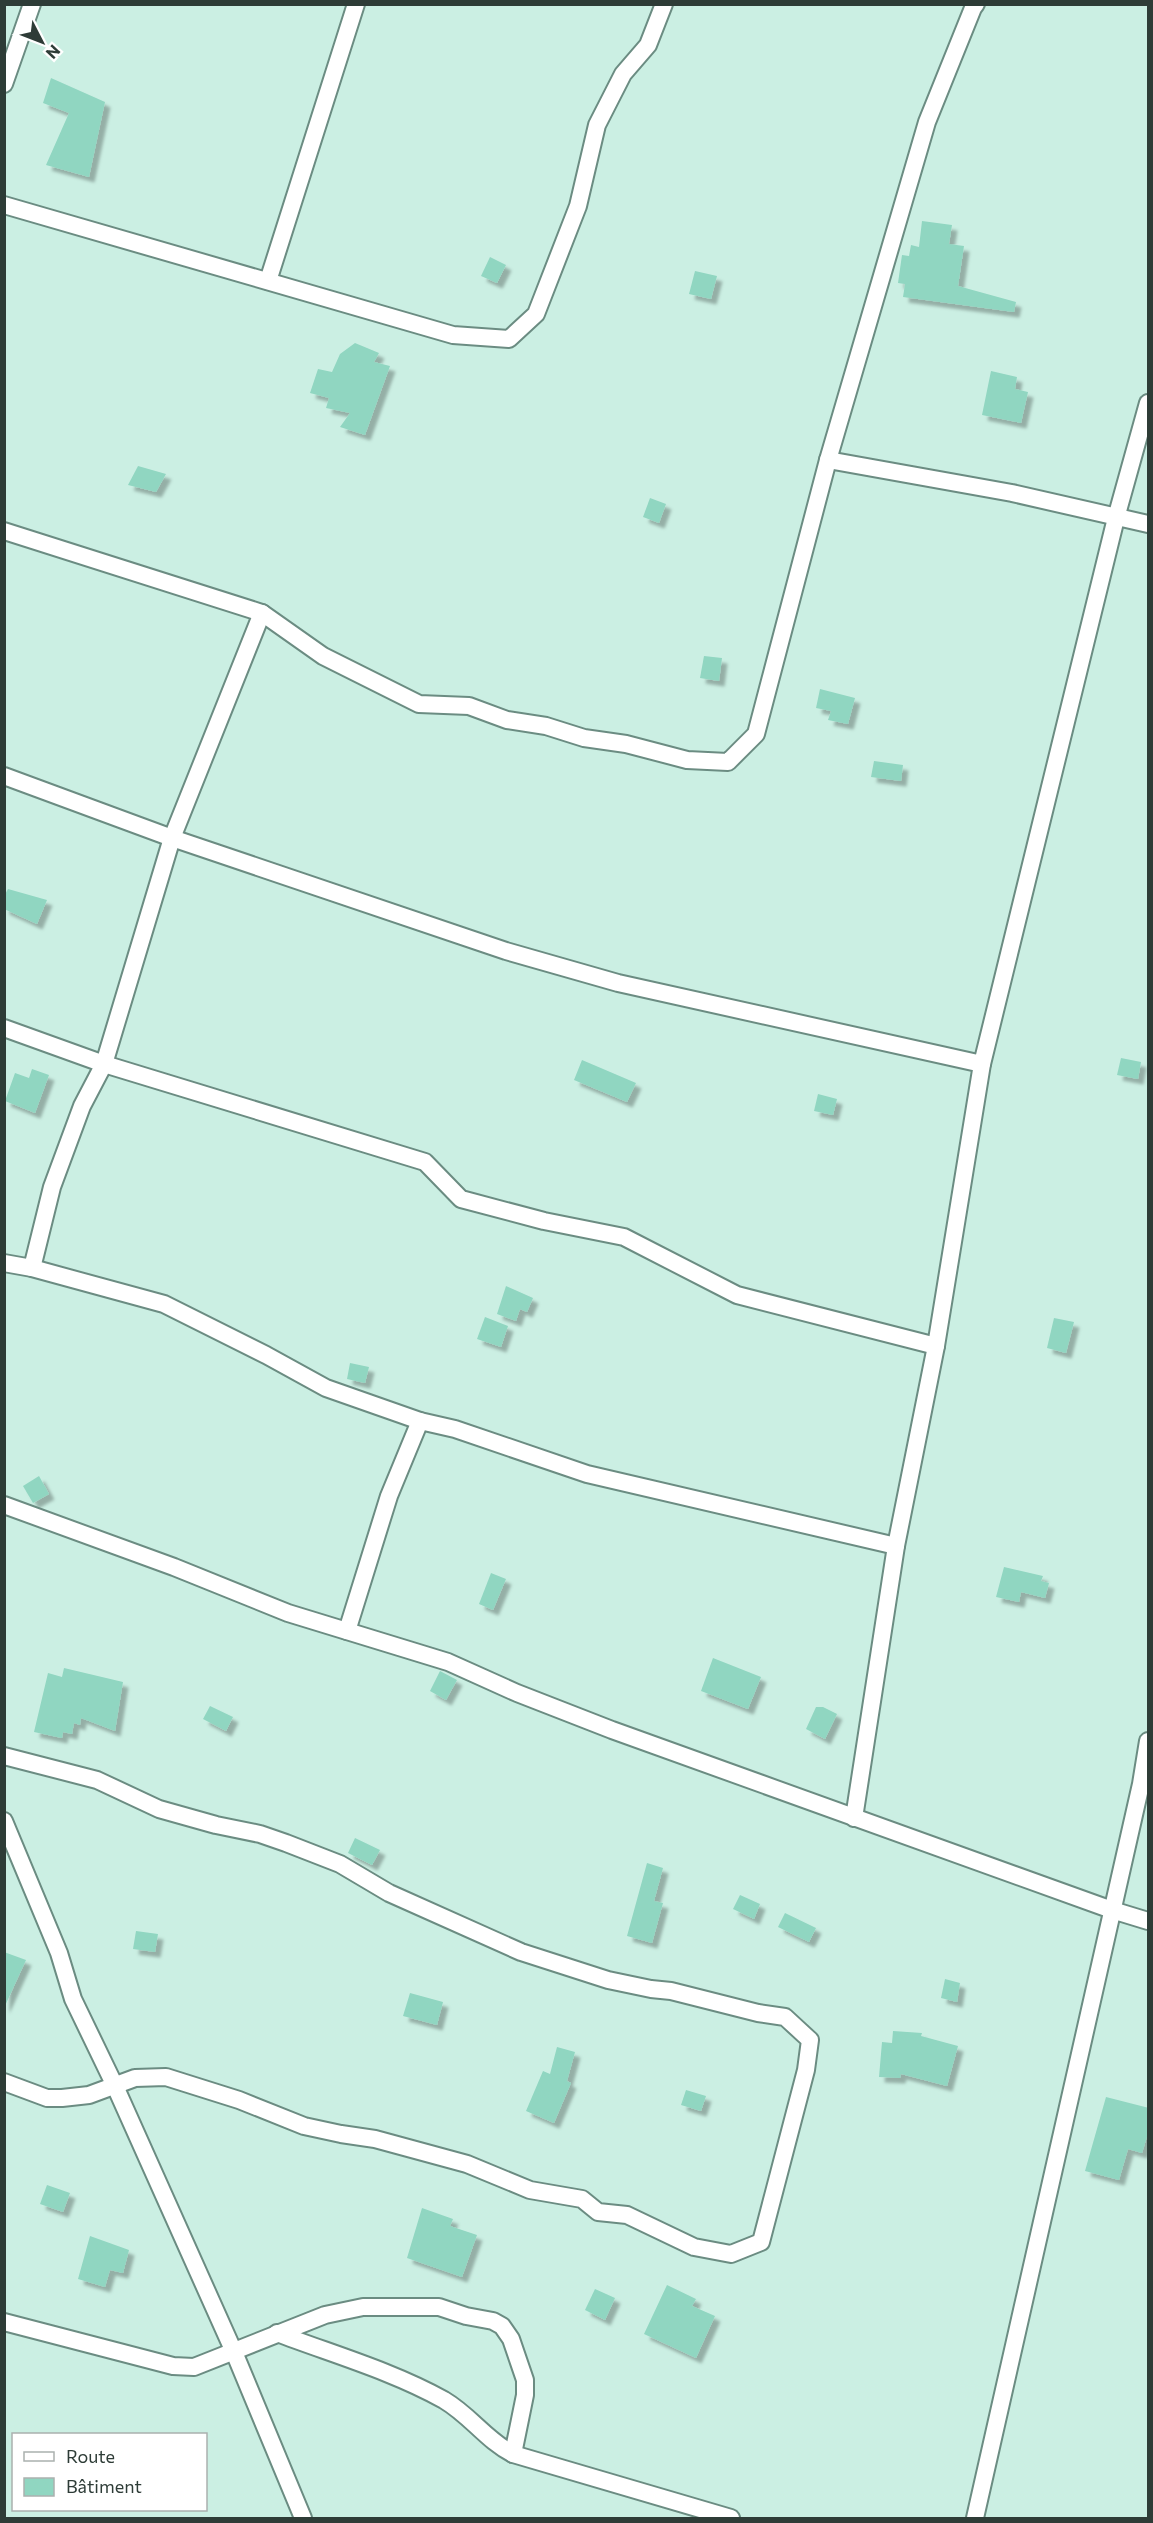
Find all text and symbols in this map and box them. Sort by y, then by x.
north arrow [12,12,72,72]
text: N [42,42,65,63]
legend [12,2433,207,2511]
text: Route [66,2445,115,2467]
text: Bâtiment [66,2475,142,2497]

